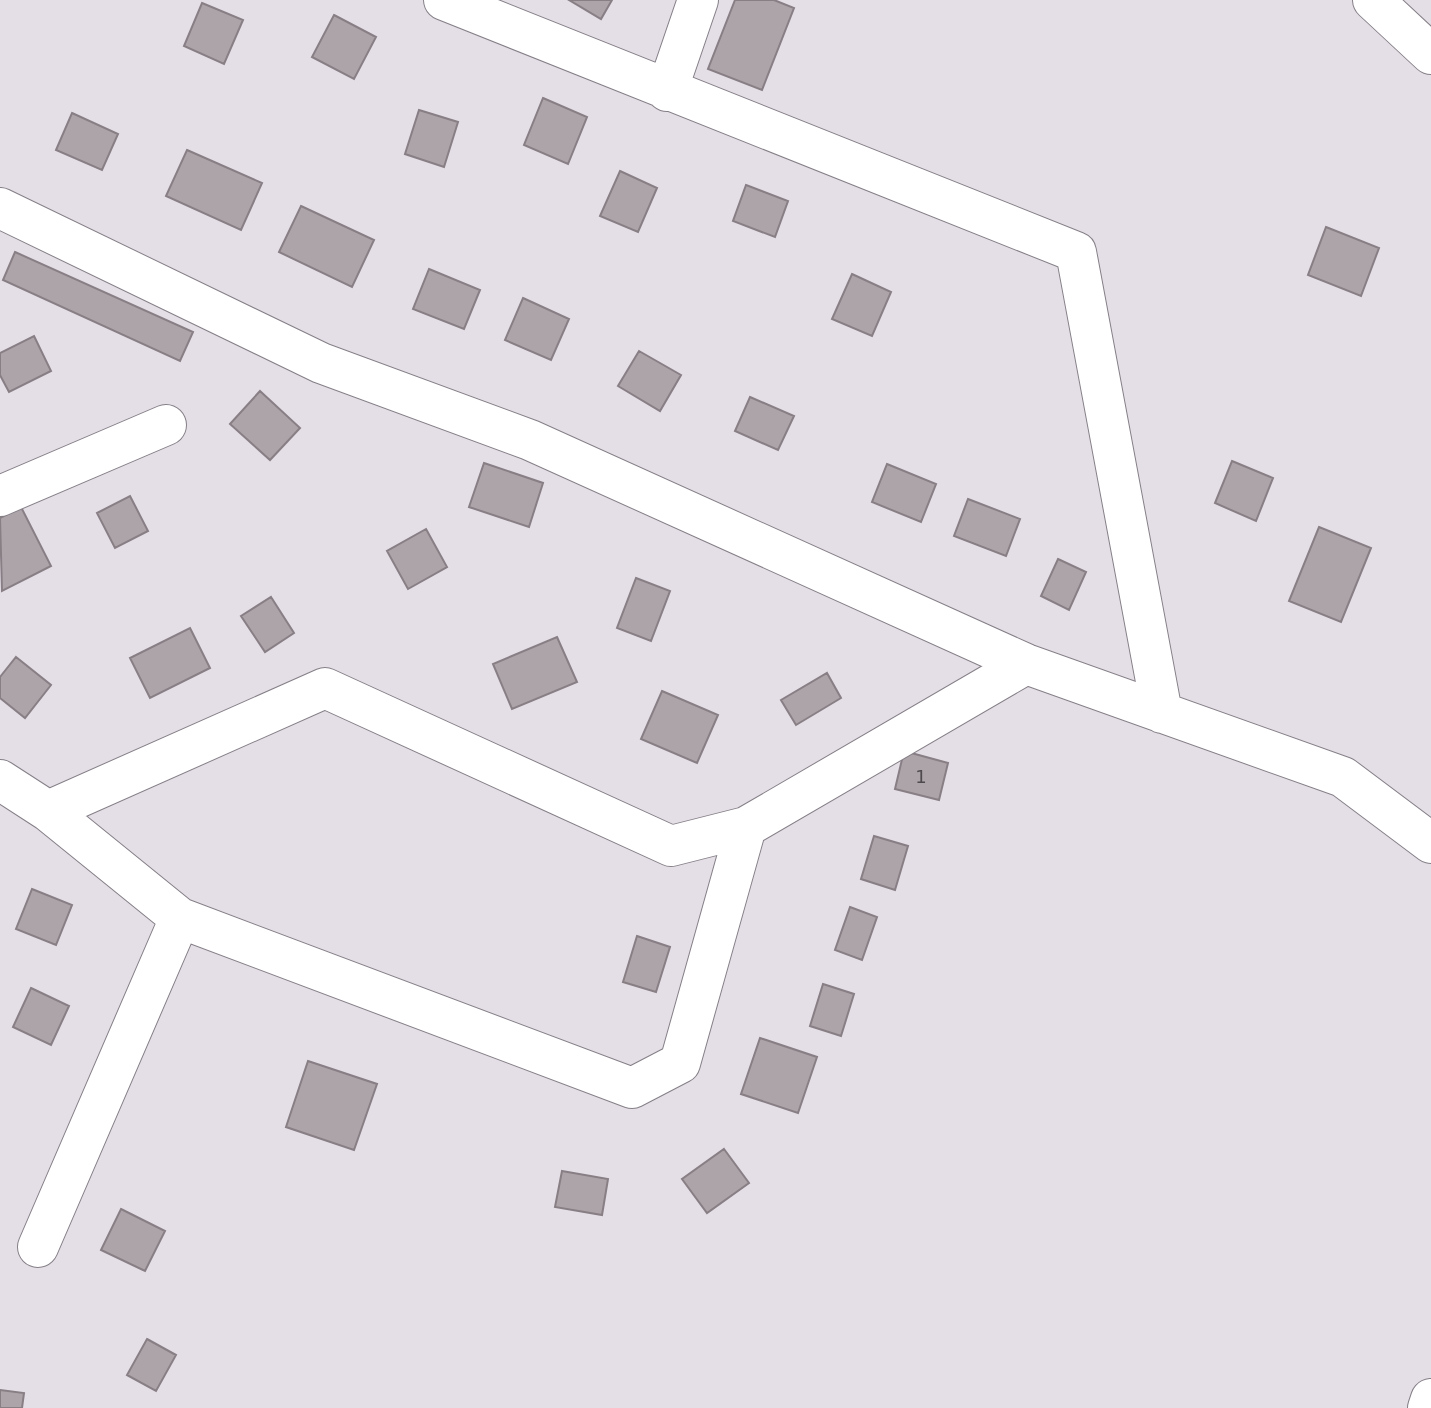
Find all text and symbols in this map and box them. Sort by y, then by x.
house number: 1 [915,766,927,787]

